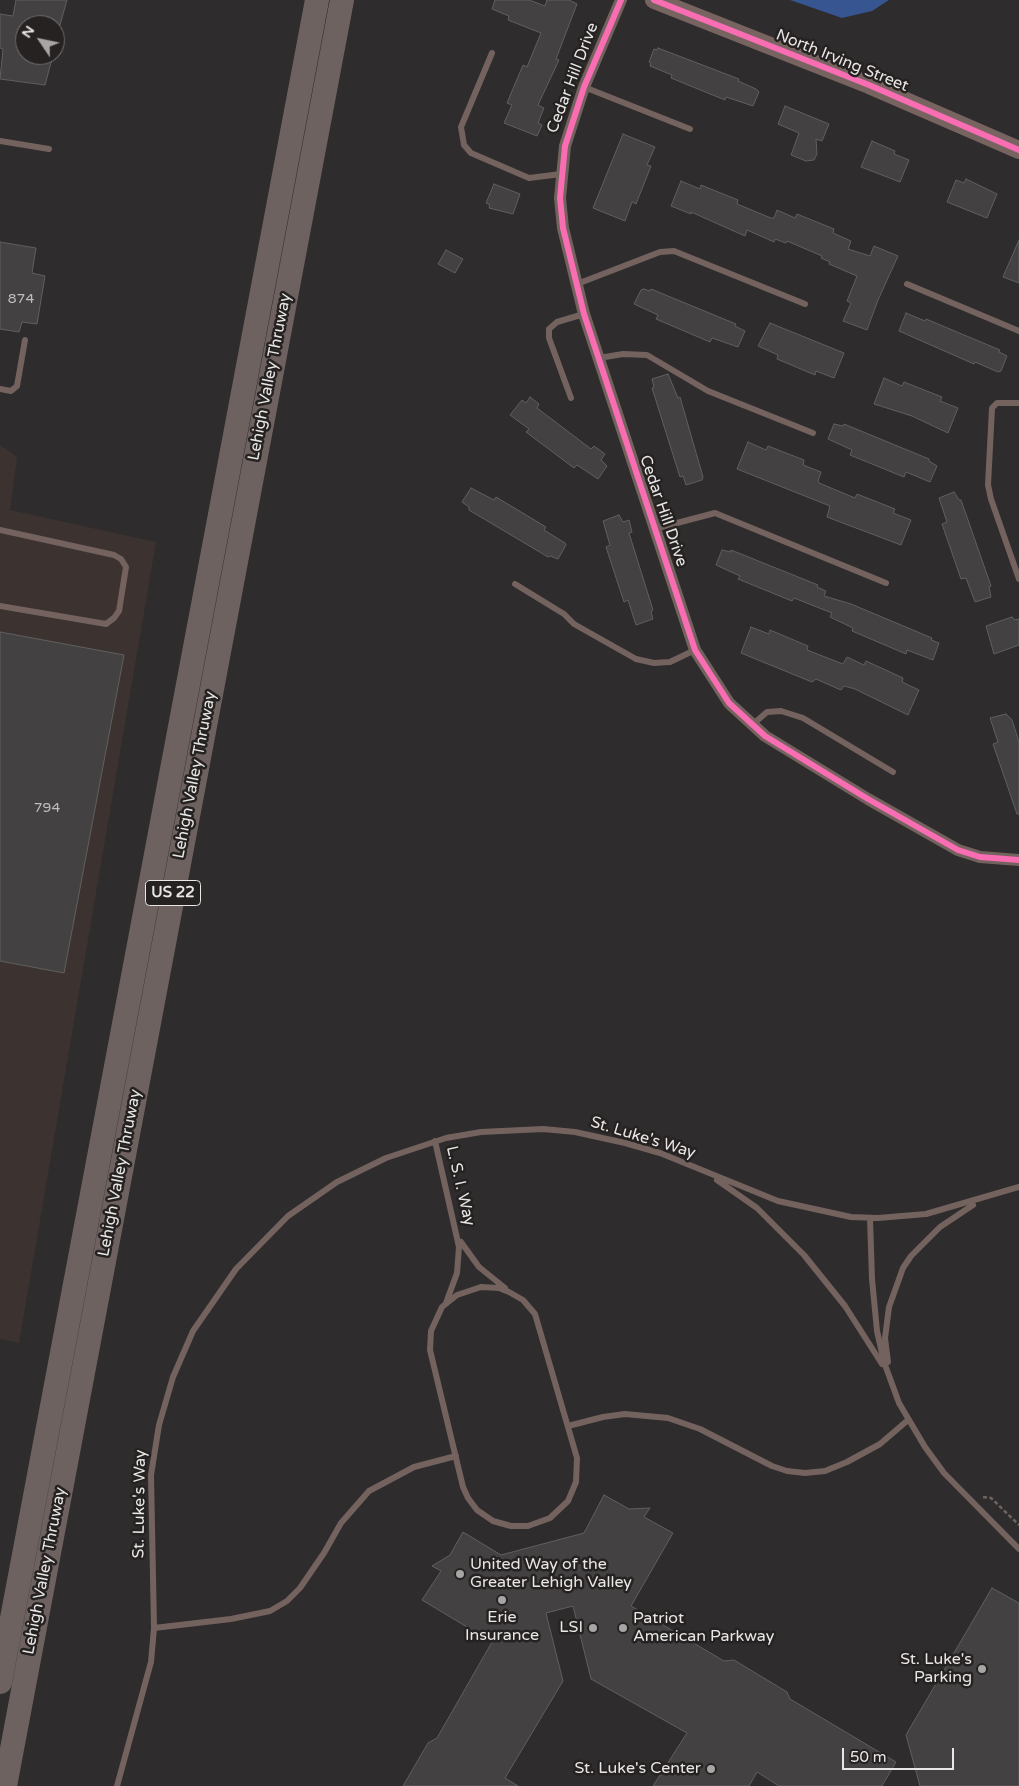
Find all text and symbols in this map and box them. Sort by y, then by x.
north arrow [15,15,65,65]
street label: Cedar Hill Drive [543,20,603,136]
text: N [18,22,38,41]
street label: North Irving Street [773,26,911,96]
house number: 874 [8,291,34,307]
street label: Lehigh Valley Thruway [244,292,296,462]
street label: Cedar Hill Drive [635,453,691,569]
street label: Lehigh Valley Thruway [169,690,221,860]
house number: 794 [34,800,60,816]
road number: US 22 [146,880,200,906]
street label: Lehigh Valley Thruway [94,1088,146,1258]
street label: St. Luke's Way [588,1113,698,1163]
street label: L. S. I. Way [441,1144,479,1228]
street label: St. Luke's Way [129,1449,151,1559]
street label: Lehigh Valley Thruway [19,1486,71,1656]
place label: United Way of the Greater Lehigh Valley [470,1555,632,1593]
marker: United Way of the Greater Lehigh Valley [454,1568,466,1580]
marker: Erie Insurance [496,1594,508,1606]
place label: Erie Insurance [465,1608,539,1646]
place label: Patriot American Parkway [633,1609,774,1647]
place label: LSI [559,1618,583,1638]
marker: LSI [587,1622,599,1634]
marker: Patriot American Parkway [617,1622,629,1634]
place label: St. Luke's Parking [900,1650,972,1688]
marker: St. Luke's Parking [976,1663,988,1675]
scale bar [844,1738,956,1770]
text: 50 m [850,1748,887,1766]
place label: St. Luke's Center [574,1759,701,1779]
marker: St. Luke's Center [705,1763,717,1775]

